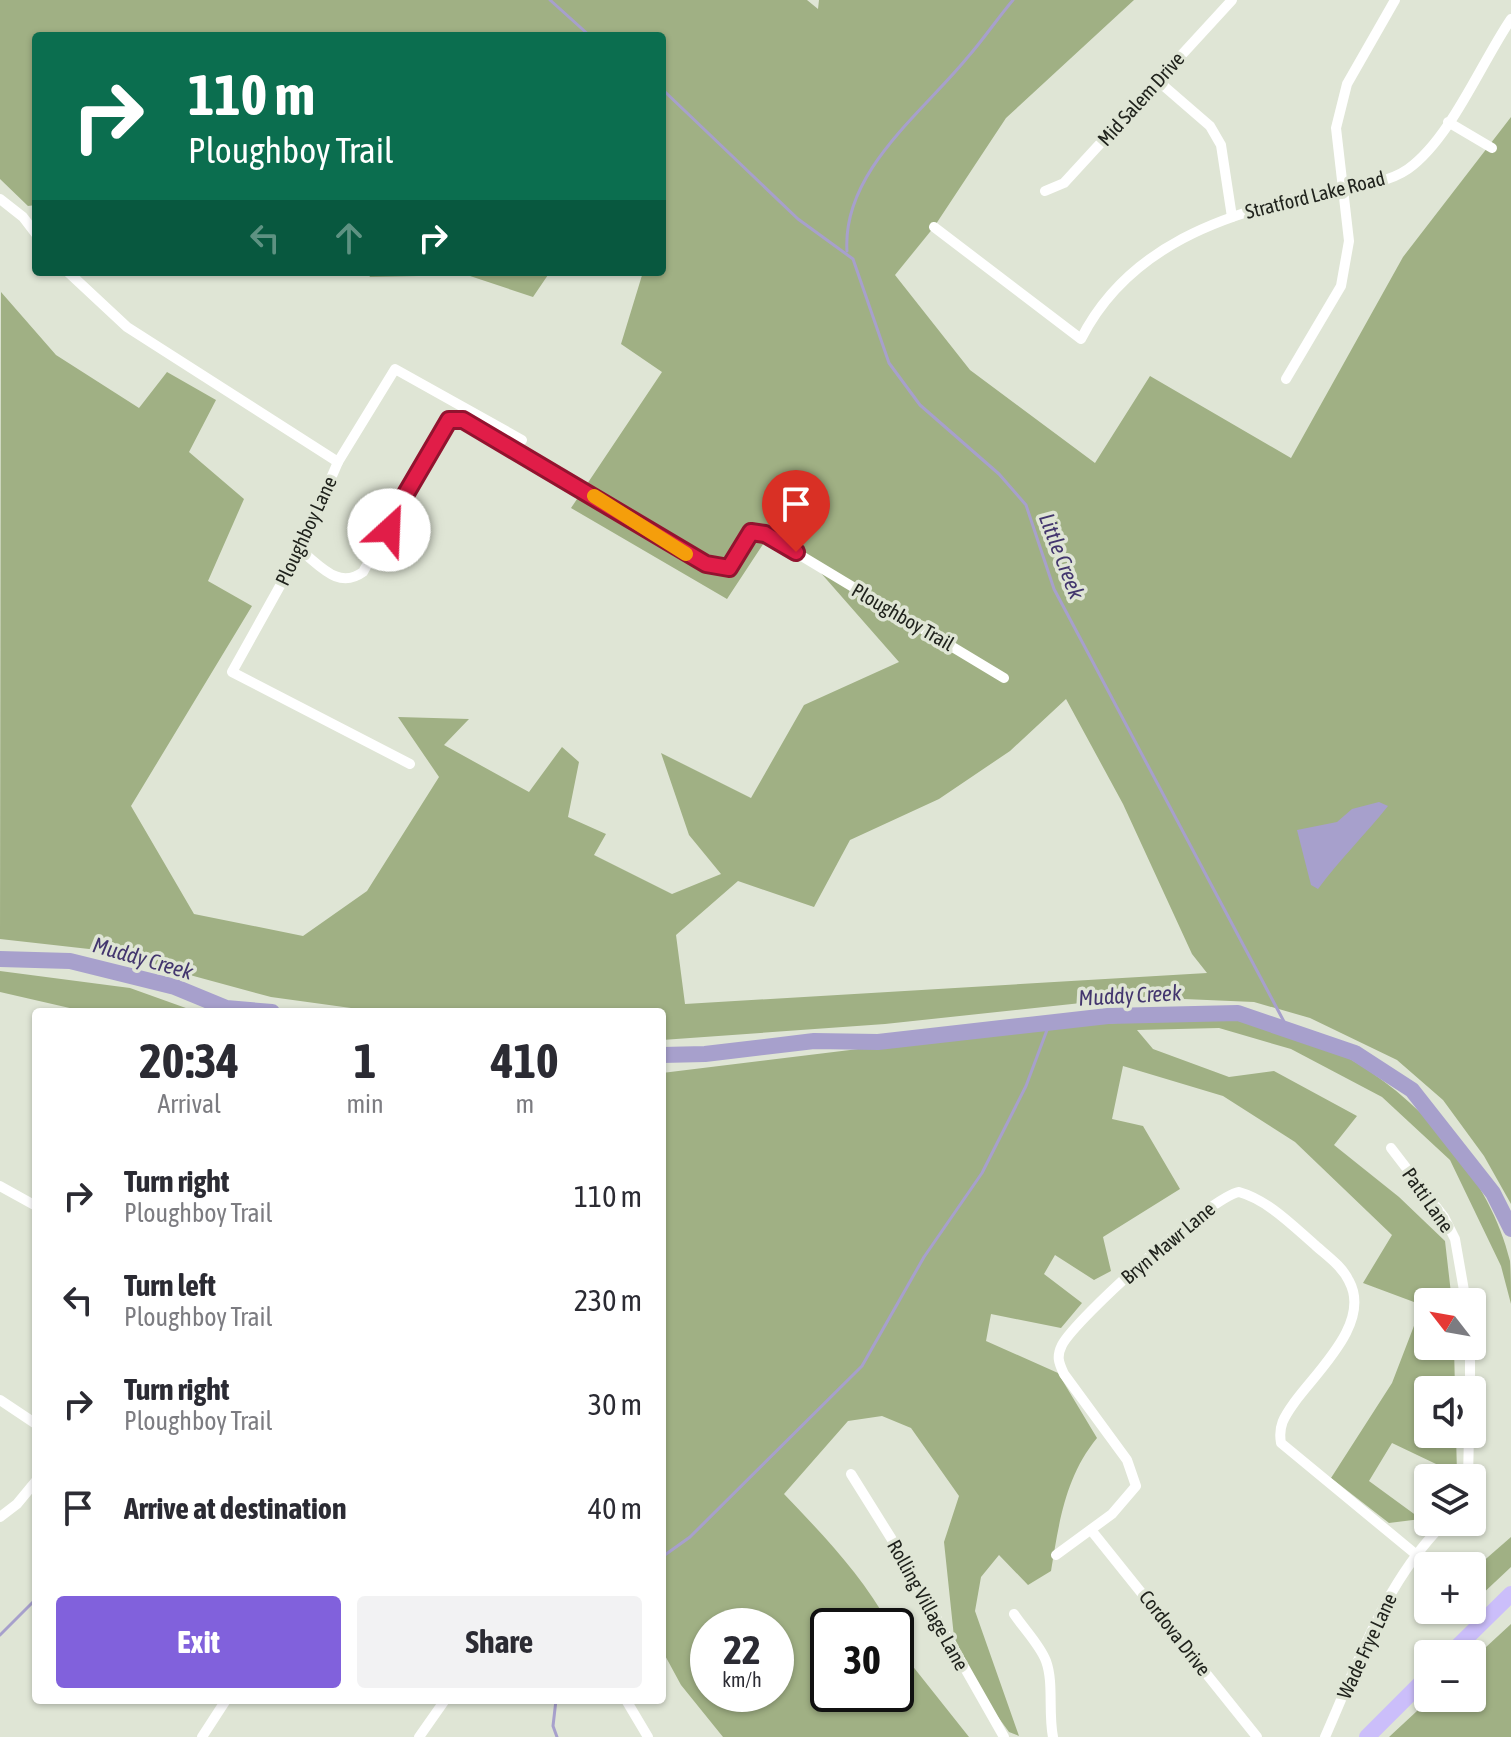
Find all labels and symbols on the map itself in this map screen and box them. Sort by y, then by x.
street label: Mid Salem Drive [1093,47,1189,150]
street label: Stratford Lake Road [1243,166,1387,223]
pin [762,470,830,552]
street label: Ploughboy Lane [270,473,341,589]
position arrow [347,488,431,572]
water label: Little Creek [1034,509,1090,603]
street label: Ploughboy Trail [848,578,959,655]
water label: Muddy Creek [90,931,197,985]
water label: Muddy Creek [1078,979,1183,1011]
street label: Patti Lane [1398,1163,1459,1236]
street label: Bryn Mawr Lane [1116,1197,1219,1288]
north arrow [1414,1288,1486,1360]
street label: Rolling Village Lane [883,1535,974,1674]
street label: Cordova Drive [1135,1585,1216,1680]
street label: Wade Frye Lane [1332,1589,1401,1702]
speed limit sign: 30 [810,1608,914,1712]

